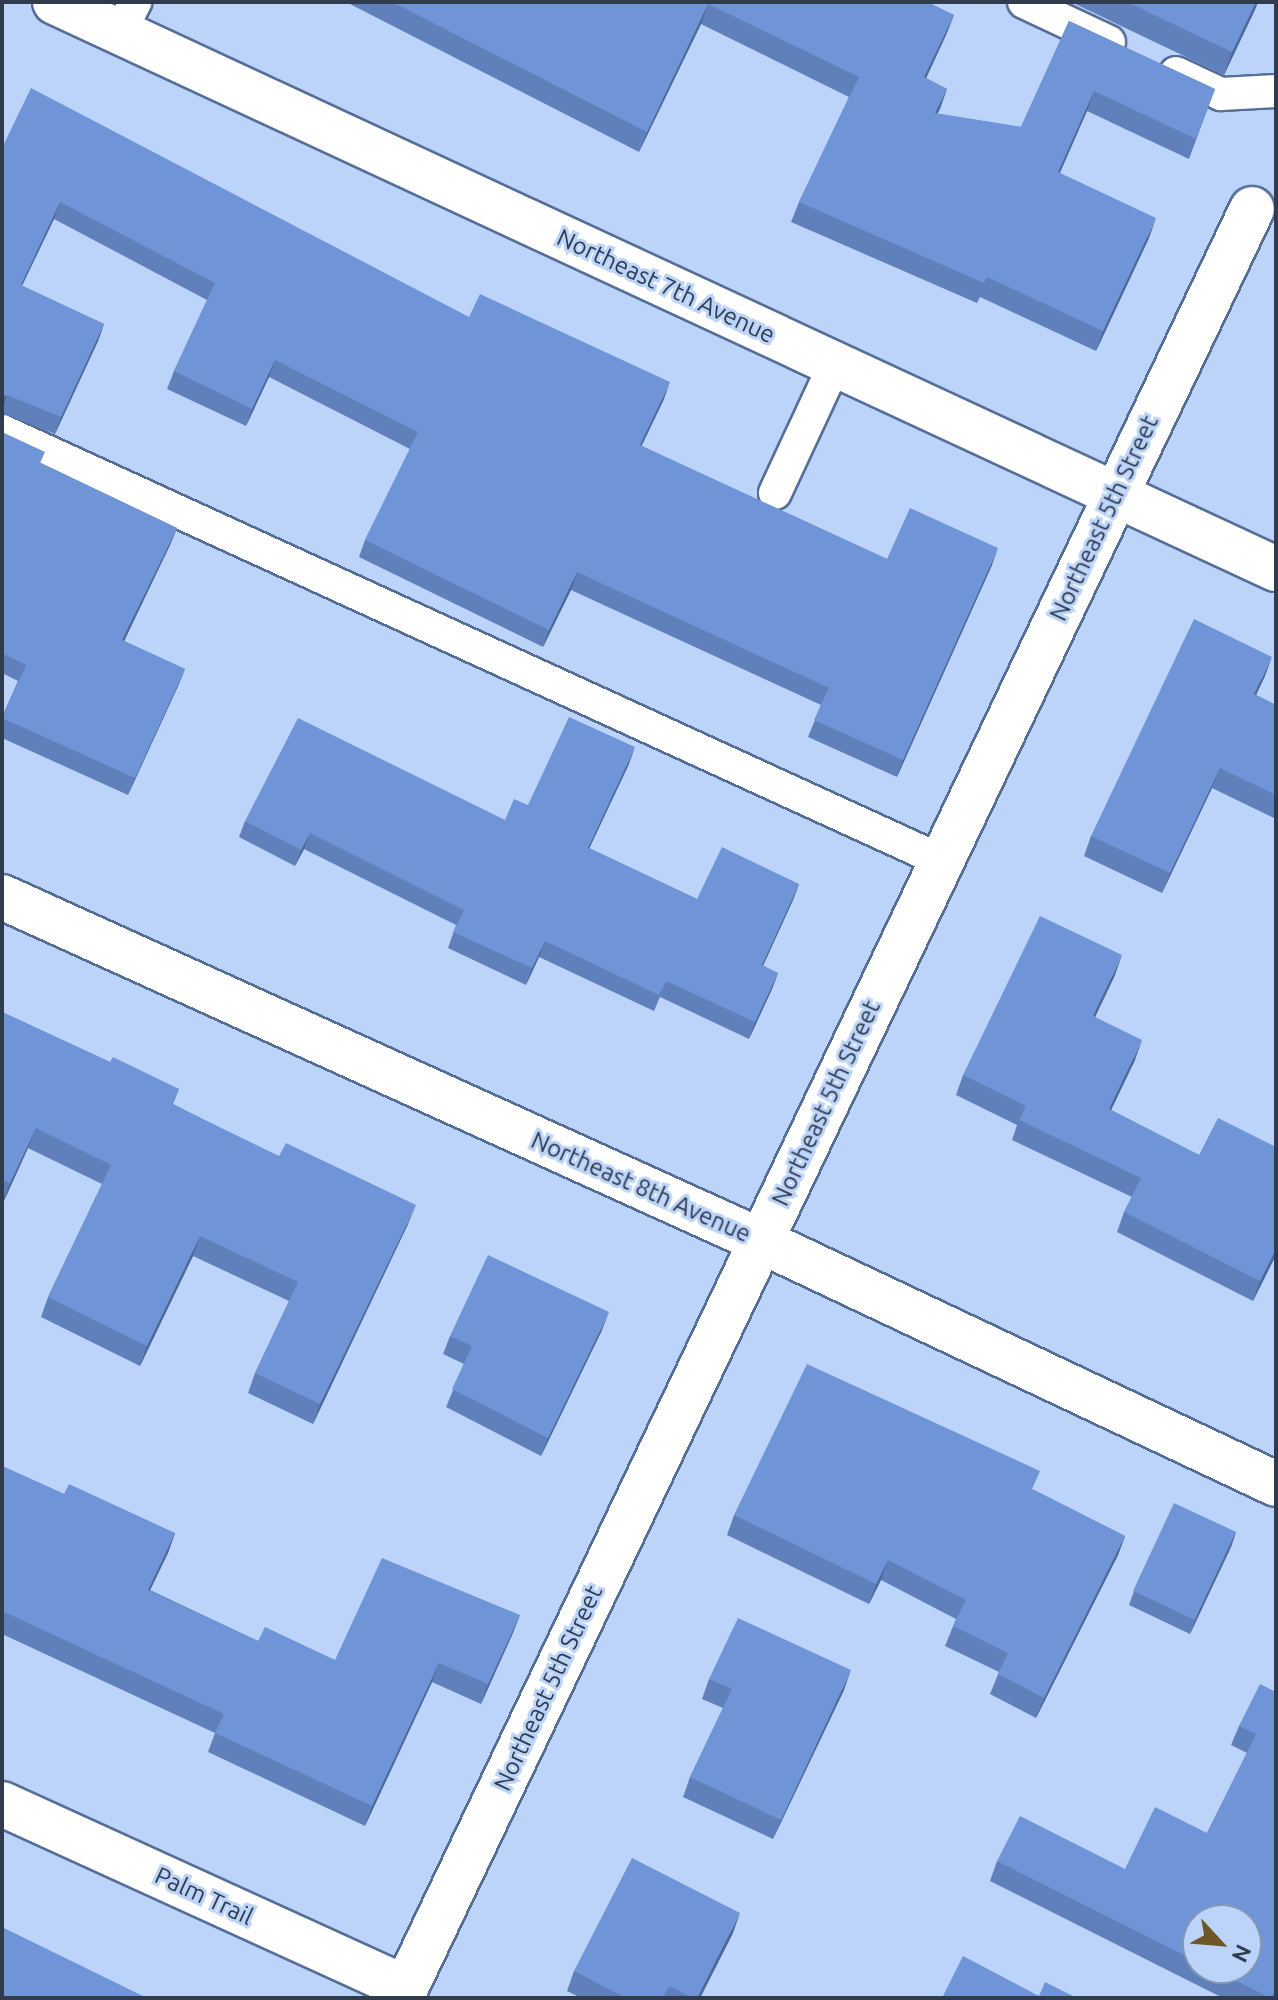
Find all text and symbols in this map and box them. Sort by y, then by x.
street label: Northeast 7th Avenue [552,223,780,349]
street label: Northeast 5th Street [1044,411,1164,625]
street label: Northeast 5th Street [766,996,886,1210]
street label: Northeast 8th Avenue [527,1126,755,1248]
street label: Northeast 5th Street [488,1581,608,1795]
street label: Palm Trail [150,1861,258,1931]
north arrow [1182,1904,1262,1984]
text: N [1227,1941,1257,1967]

